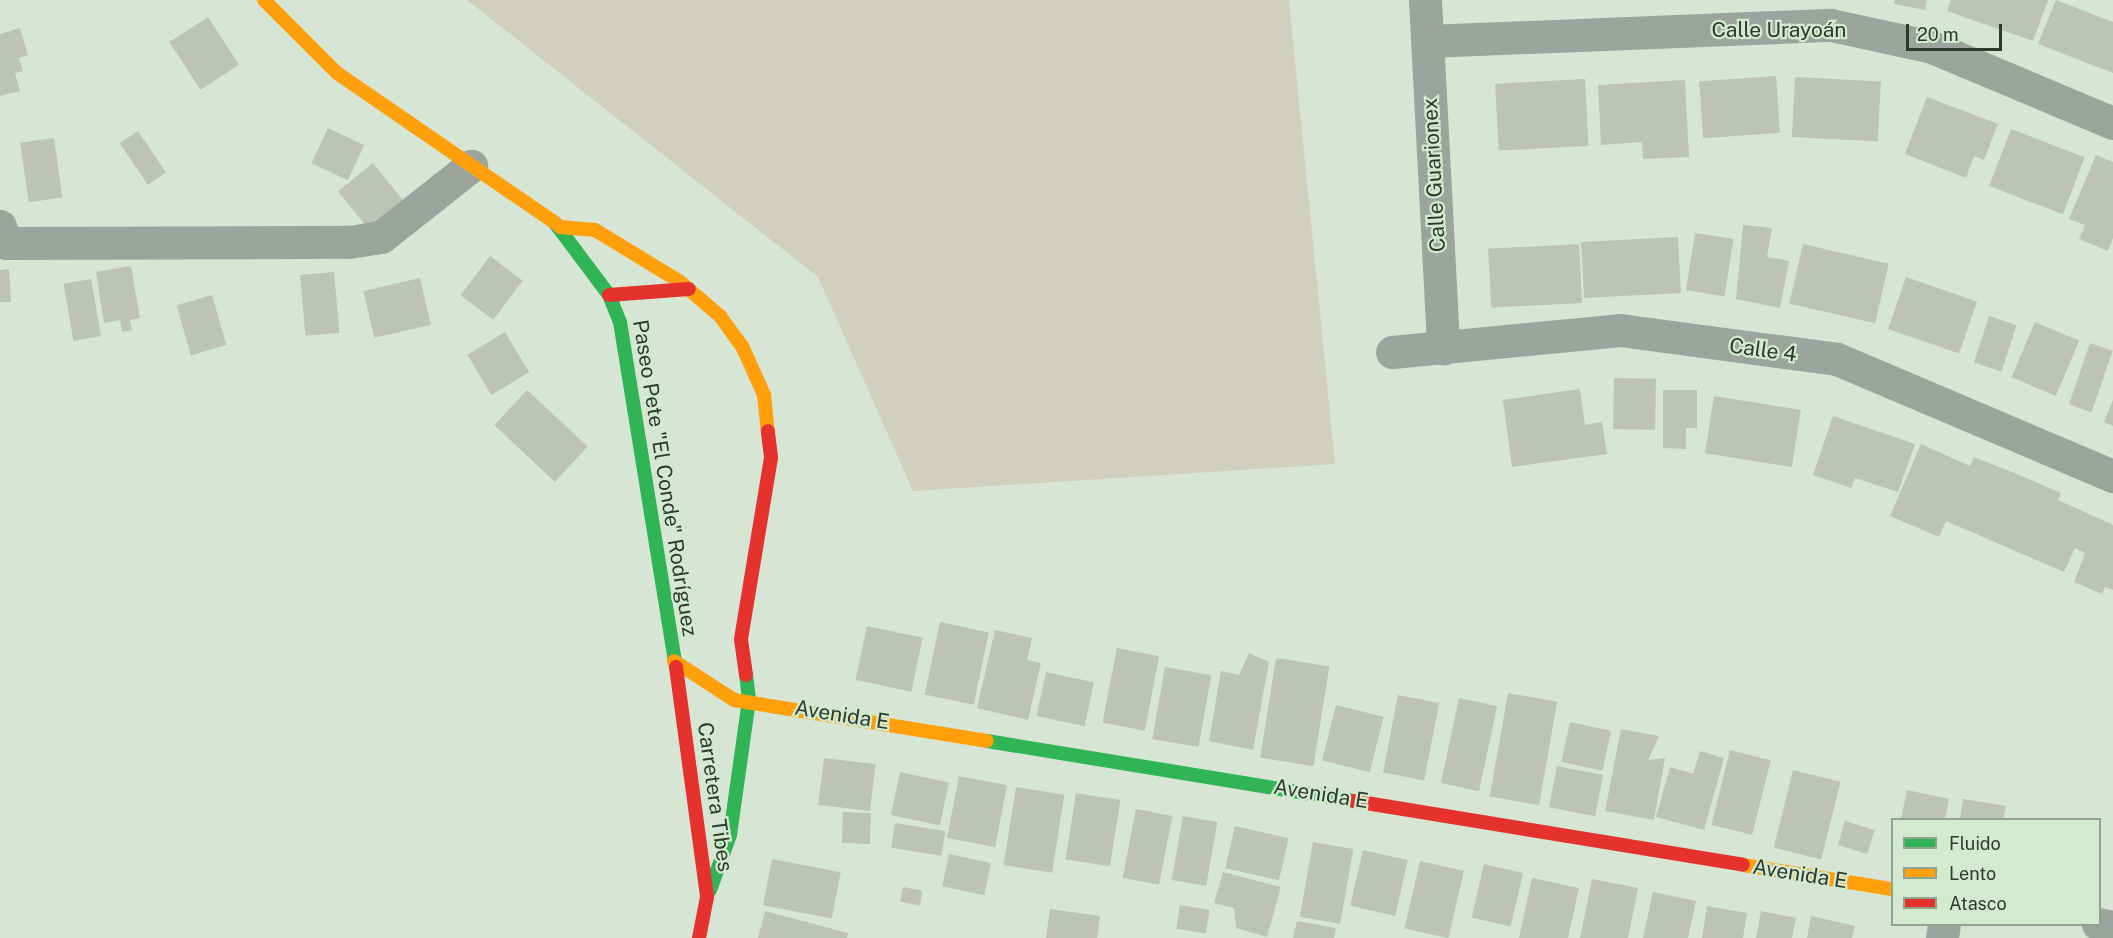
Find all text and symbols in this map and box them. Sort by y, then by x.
scale bar [1909,12,2005,50]
street label: Calle Urayoán [1711,17,1847,43]
text: 20 m [1917,24,1959,45]
street label: Calle Guarionex [1417,97,1451,253]
street label: Paseo Pete "El Conde" Rodríguez [627,318,703,638]
street label: Calle 4 [1728,333,1798,367]
street label: Avenida E [793,695,891,735]
street label: Carretera Tibes [692,721,738,873]
street label: Avenida E [1272,774,1370,814]
legend [1891,818,2101,926]
text: Fluido [1949,833,2001,854]
street label: Avenida E [1751,854,1849,894]
text: Lento [1949,863,1996,884]
text: Atasco [1949,893,2007,914]

